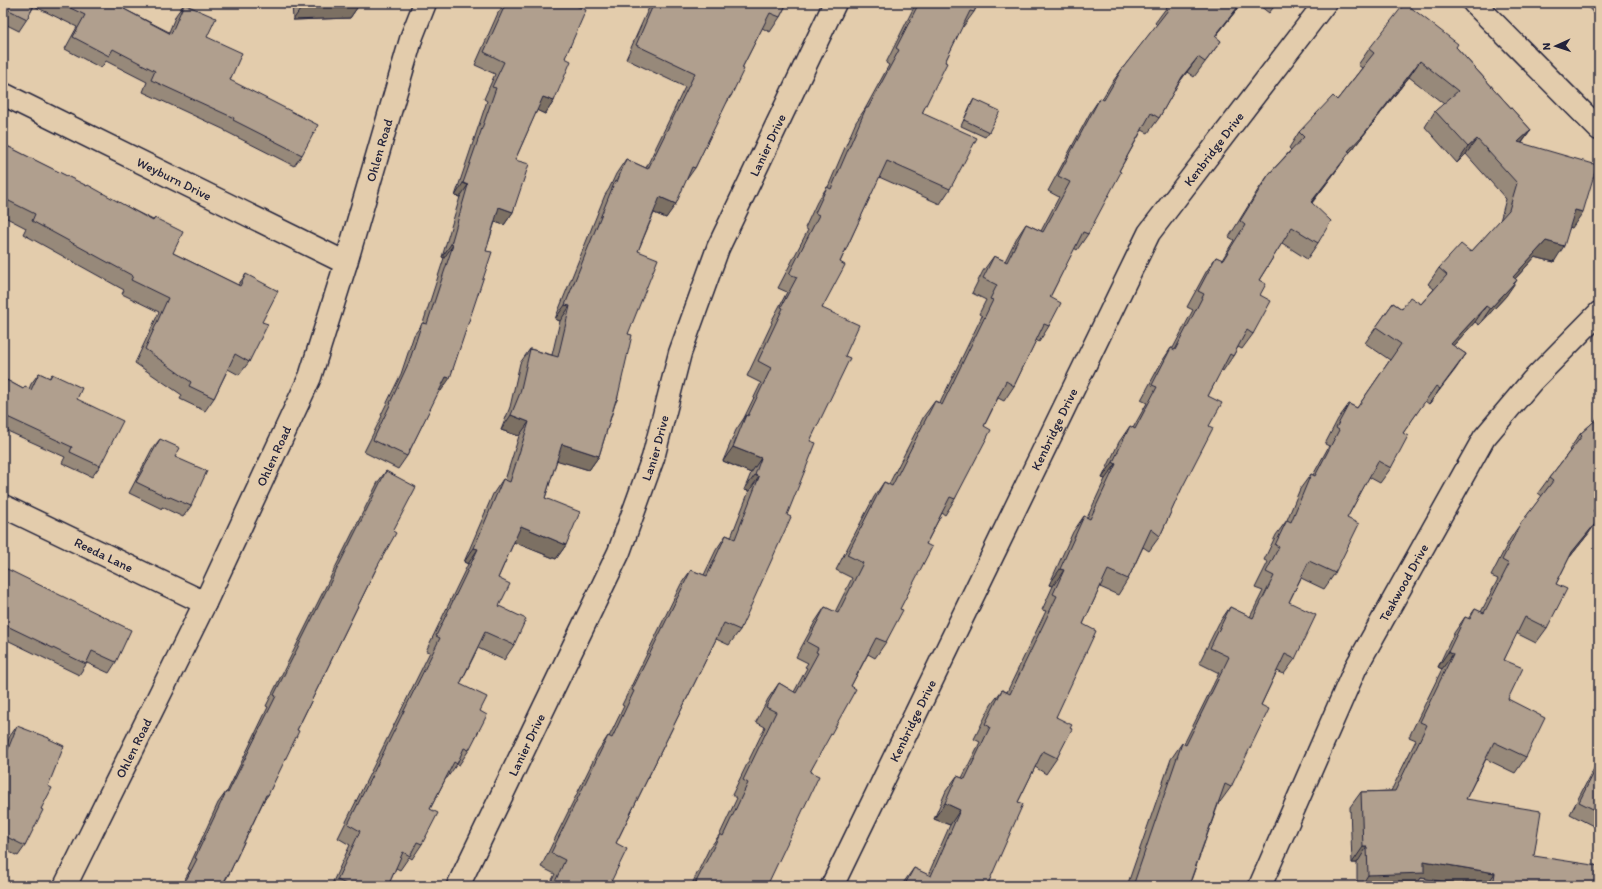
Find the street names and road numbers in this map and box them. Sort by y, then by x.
street label: Kenbridge Drive [1180,109,1247,189]
street label: Lanier Drive [746,111,789,179]
street label: Ohlen Road [363,117,395,183]
street label: Weyburn Drive [135,154,214,203]
street label: Kenbridge Drive [1028,386,1080,472]
street label: Lanier Drive [638,414,671,483]
street label: Ohlen Road [253,423,294,488]
street label: Reeda Lane [72,534,136,575]
street label: Teakwood Drive [1376,541,1431,624]
street label: Kenbridge Drive [886,677,939,764]
street label: Lanier Drive [505,711,548,778]
street label: Ohlen Road [112,715,154,780]

